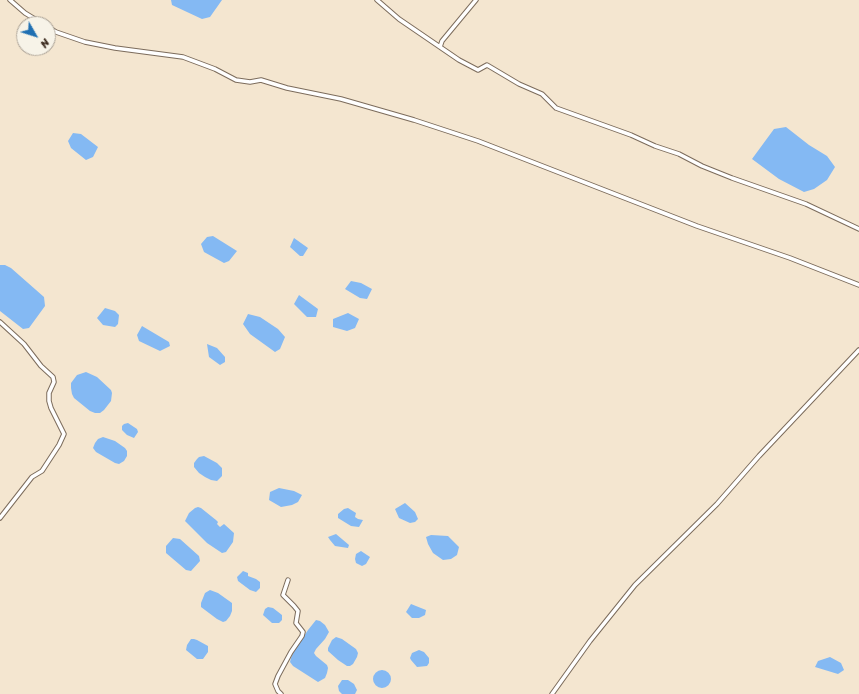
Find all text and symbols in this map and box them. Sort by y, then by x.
north arrow [16,16,56,56]
text: N [35,34,55,52]

